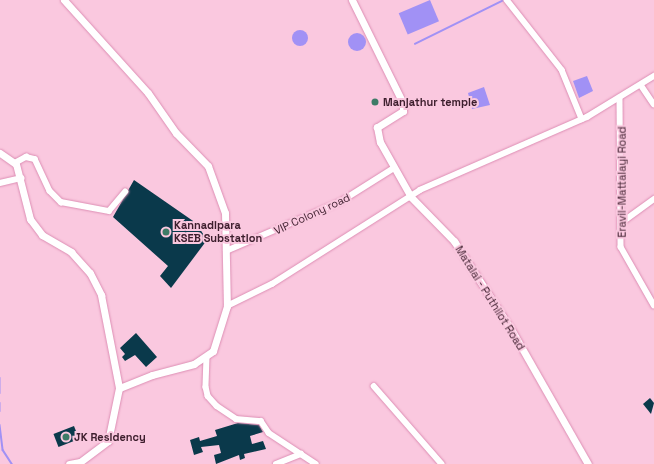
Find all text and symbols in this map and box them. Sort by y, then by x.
place label: Manjathur temple [383,95,477,109]
marker: Manjathur temple [370,97,380,107]
street label: Eravil-Mattalayi Road [615,126,629,238]
street label: VIP Colony road [272,191,352,237]
place label: Kannadipara KSEB Substation [174,219,262,245]
marker: Kannadipara KSEB Substation [161,227,171,237]
street label: Matalai - Puthilot Road [452,243,528,353]
place label: JK Residency [74,430,146,444]
marker: JK Residency [61,432,71,442]

